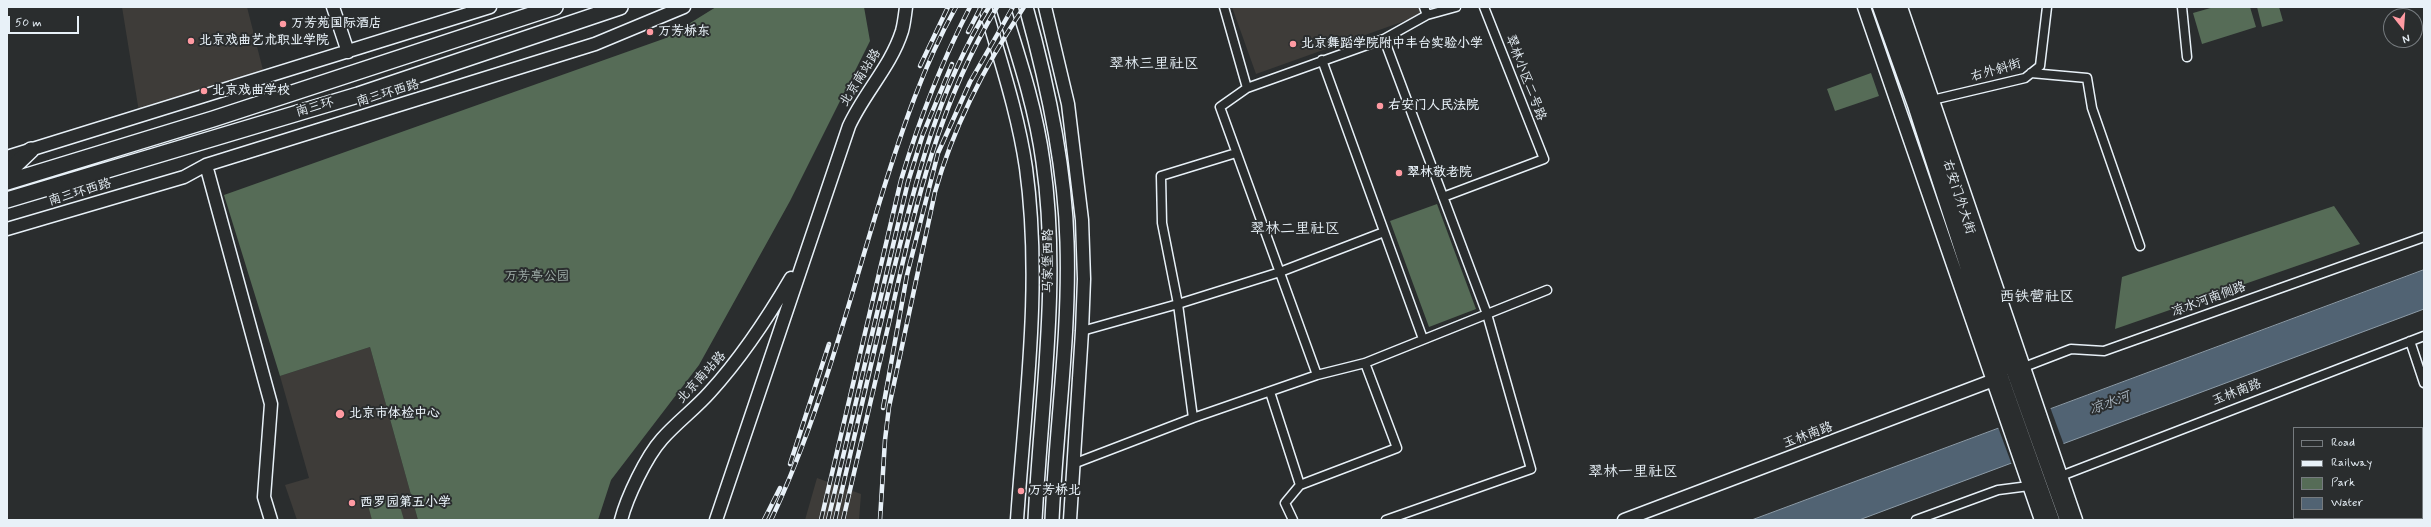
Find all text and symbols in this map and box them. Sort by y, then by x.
scale bar [10,8,81,34]
north arrow [2383,8,2423,48]
text: 50 m [15,15,42,31]
place label: 万芳苑国际酒店 [291,16,382,32]
marker: 万芳苑国际酒店 [278,19,288,29]
place label: 万芳桥东 [658,24,710,40]
marker: 万芳桥东 [645,27,655,37]
text: N [2401,31,2412,46]
place label: 北京戏曲艺术职业学院 [199,33,329,49]
street label: 翠林小区二号路 [1501,33,1549,123]
marker: 北京戏曲艺术职业学院 [186,36,196,46]
place label: 北京舞蹈学院附中丰台实验小学 [1301,36,1483,52]
marker: 北京舞蹈学院附中丰台实验小学 [1288,39,1298,49]
street label: 北京南站路 [837,46,885,110]
district label: 翠林三里社区 [1109,56,1199,74]
street label: 右外斜街 [1969,56,2023,86]
street label: 南三环西路 [355,77,421,111]
place label: 北京戏曲学校 [212,83,290,99]
marker: 北京戏曲学校 [199,86,209,96]
street label: 南三环 [294,95,336,121]
place label: 右安门人民法院 [1388,98,1479,114]
marker: 右安门人民法院 [1375,101,1385,111]
street label: 右安门外大街 [1939,157,1977,237]
place label: 翠林敬老院 [1407,165,1472,181]
marker: 翠林敬老院 [1394,168,1404,178]
street label: 南三环西路 [47,176,113,210]
district label: 翠林二里社区 [1250,221,1340,239]
street label: 马家堡西路 [1041,229,1057,293]
park label: 万芳亭公园 [505,269,569,285]
street label: 凉水河南侧路 [2170,279,2248,321]
district label: 西铁营社区 [2000,289,2074,307]
street label: 北京南站路 [674,349,730,407]
street label: 玉林南路 [2210,376,2264,410]
water label: 凉水河 [2087,389,2133,419]
place label: 北京市体检中心 [349,406,440,422]
marker: 北京市体检中心 [334,408,346,420]
street label: 玉林南路 [1781,420,1835,452]
legend [2293,427,2423,519]
text: Road [2331,435,2355,451]
text: Railway [2331,455,2372,471]
district label: 翠林一里社区 [1588,464,1678,482]
text: Park [2331,475,2355,491]
place label: 万芳桥北 [1029,483,1081,499]
marker: 万芳桥北 [1016,486,1026,496]
place label: 西罗园第五小学 [360,495,451,511]
text: Water [2331,495,2363,511]
marker: 西罗园第五小学 [347,498,357,508]

